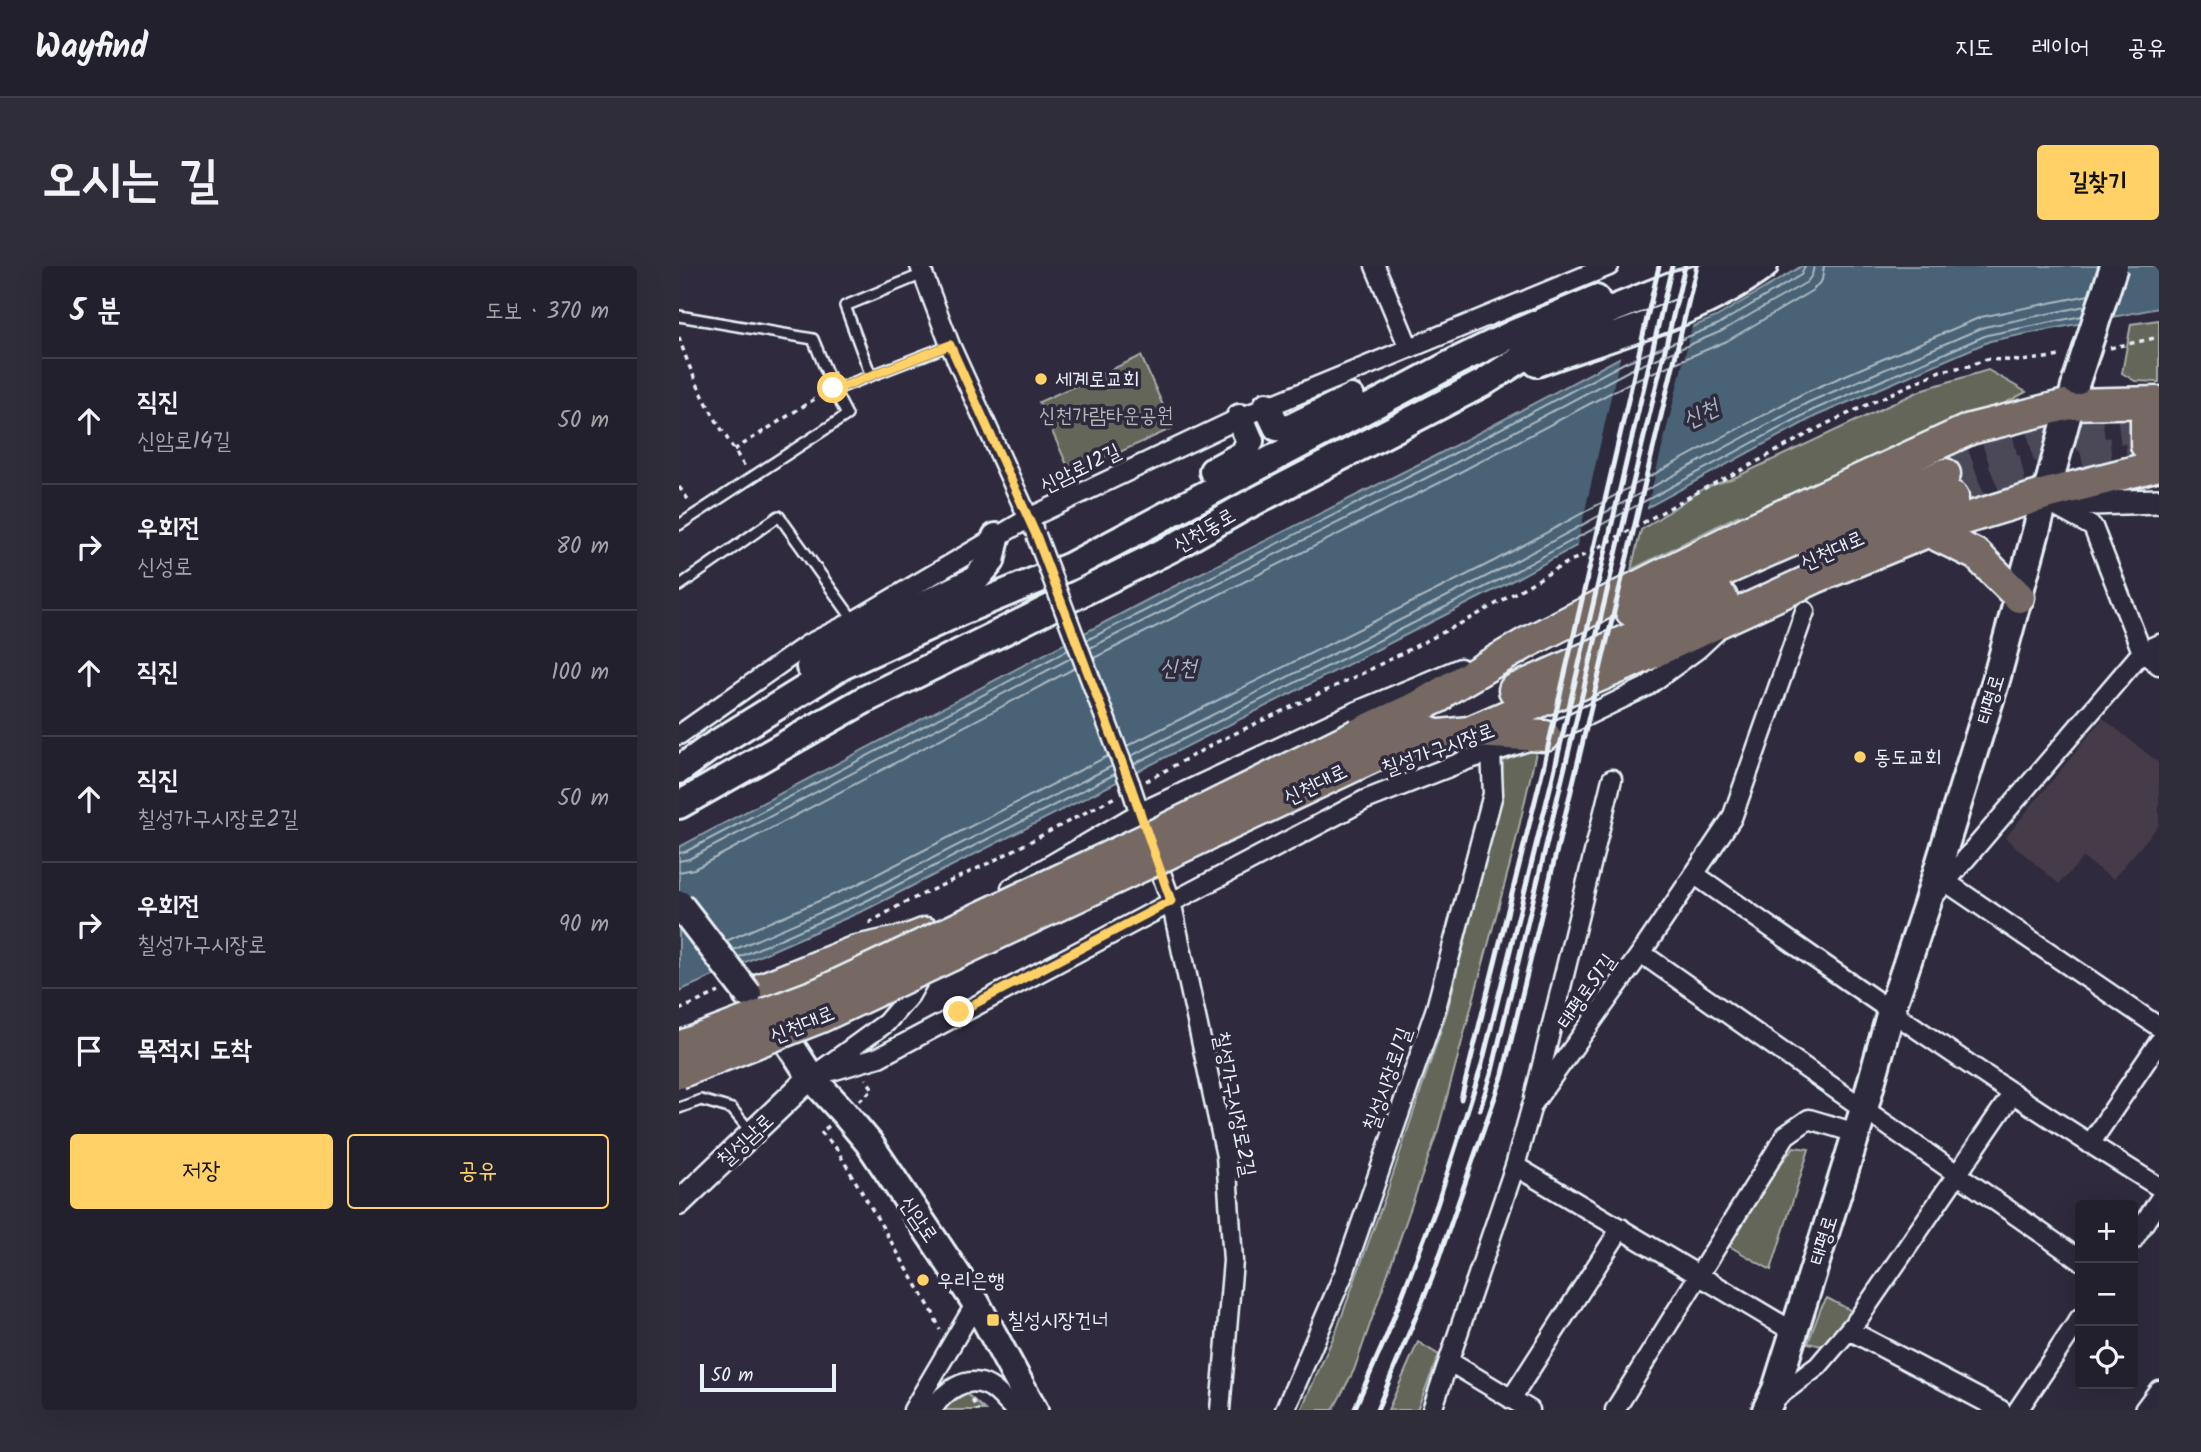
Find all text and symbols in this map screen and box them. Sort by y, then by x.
text: Wayfind [35,22,148,75]
text: 지도 [1955,29,1993,68]
text: 레이어 [2031,29,2089,68]
text: 공유 [2127,29,2166,68]
text: 오시는 길 [42,143,219,221]
button: 길찾기 [2037,145,2159,220]
text: 5 분 [70,288,121,336]
text: 도보 · 370 m [485,294,609,330]
place label: 세계로교회 [1055,364,1140,397]
marker: 세계로교회 [1033,371,1049,387]
route start [817,372,848,403]
text: 직진 [137,382,179,424]
water label: 신천 [1676,389,1728,439]
park label: 신천가람타운공원 [1038,400,1174,433]
icon: ahead [70,402,108,440]
text: 50 m [558,403,609,439]
text: 신암로14길 [137,424,231,460]
street label: 신암로12길 [1035,436,1127,503]
street label: 신천동로 [1167,500,1242,562]
text: 우회전 [137,508,200,550]
street label: 신천대로 [1795,523,1870,580]
icon: right [70,528,108,566]
text: 80 m [556,529,609,565]
text: 신성로 [137,550,193,586]
water label: 신천 [1159,651,1199,687]
text: 직진 [137,652,179,694]
icon: ahead [70,654,108,692]
text: 100 m [551,655,609,691]
street label: 태평로 [1968,670,2015,729]
street label: 칠성가구시장로 [1377,715,1500,786]
place label: 동도교회 [1874,742,1942,775]
marker: 동도교회 [1852,749,1868,765]
street label: 신천대로 [1278,756,1353,815]
text: 직진 [137,760,179,802]
icon: ahead [70,780,108,818]
text: 50 m [558,781,609,817]
text: 칠성가구시장로2길 [137,802,298,838]
text: 우회전 [137,886,200,928]
icon: right [70,906,108,944]
text: 90 m [559,907,609,943]
text: 칠성가구시장로 [137,928,267,964]
street label: 태평로51길 [1549,947,1625,1036]
route end [943,996,974,1027]
street label: 신천대로 [765,997,840,1053]
street label: 칠성시장로1길 [1355,1023,1422,1136]
street label: 칠성가구시장로2길 [1203,1029,1264,1180]
text: 목적지 도착 [137,1030,252,1072]
icon: arrive [70,1032,108,1070]
street label: 칠성남로 [710,1106,782,1176]
button: 저장 [70,1134,333,1209]
button: 공유 [347,1134,609,1209]
street label: 신암로 [890,1190,946,1250]
map controls [2075,1200,2138,1389]
button: + [2075,1200,2138,1263]
street label: 태평로 [1801,1211,1848,1270]
button: − [2075,1263,2138,1326]
place label: 우리은행 [937,1265,1005,1298]
marker: 우리은행 [915,1272,931,1288]
place label: 칠성시장건너 [1007,1305,1108,1338]
marker: 칠성시장건너 [985,1312,1001,1328]
button: locate [2075,1326,2138,1389]
scale bar [700,1361,837,1393]
text: 50 m [711,1361,753,1391]

